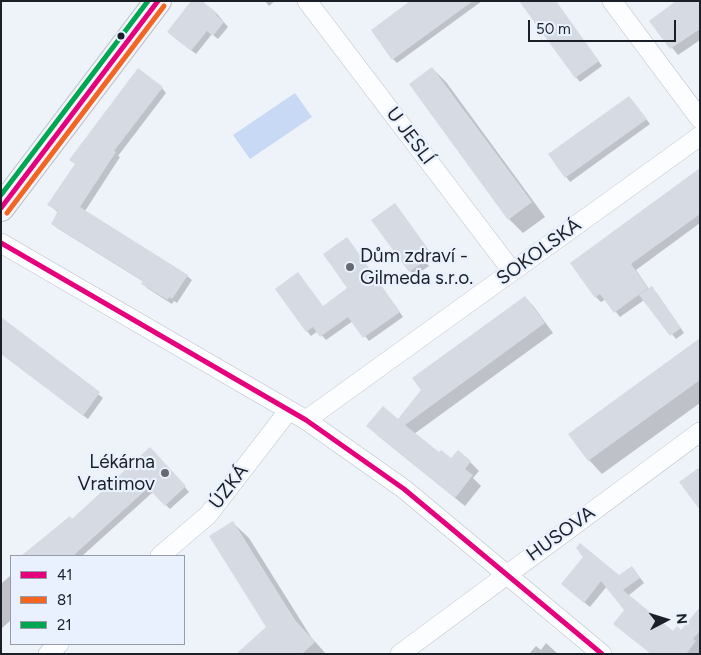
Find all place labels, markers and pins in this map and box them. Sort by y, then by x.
unlabelled marker [116,31,126,41]
place label: Dům zdraví - Gilmeda s.r.o. [360,245,473,289]
marker: Dům zdraví - Gilmeda s.r.o. [344,261,356,273]
place label: Lékárna Vratimov [77,451,155,495]
marker: Lékárna Vratimov [159,467,171,479]

